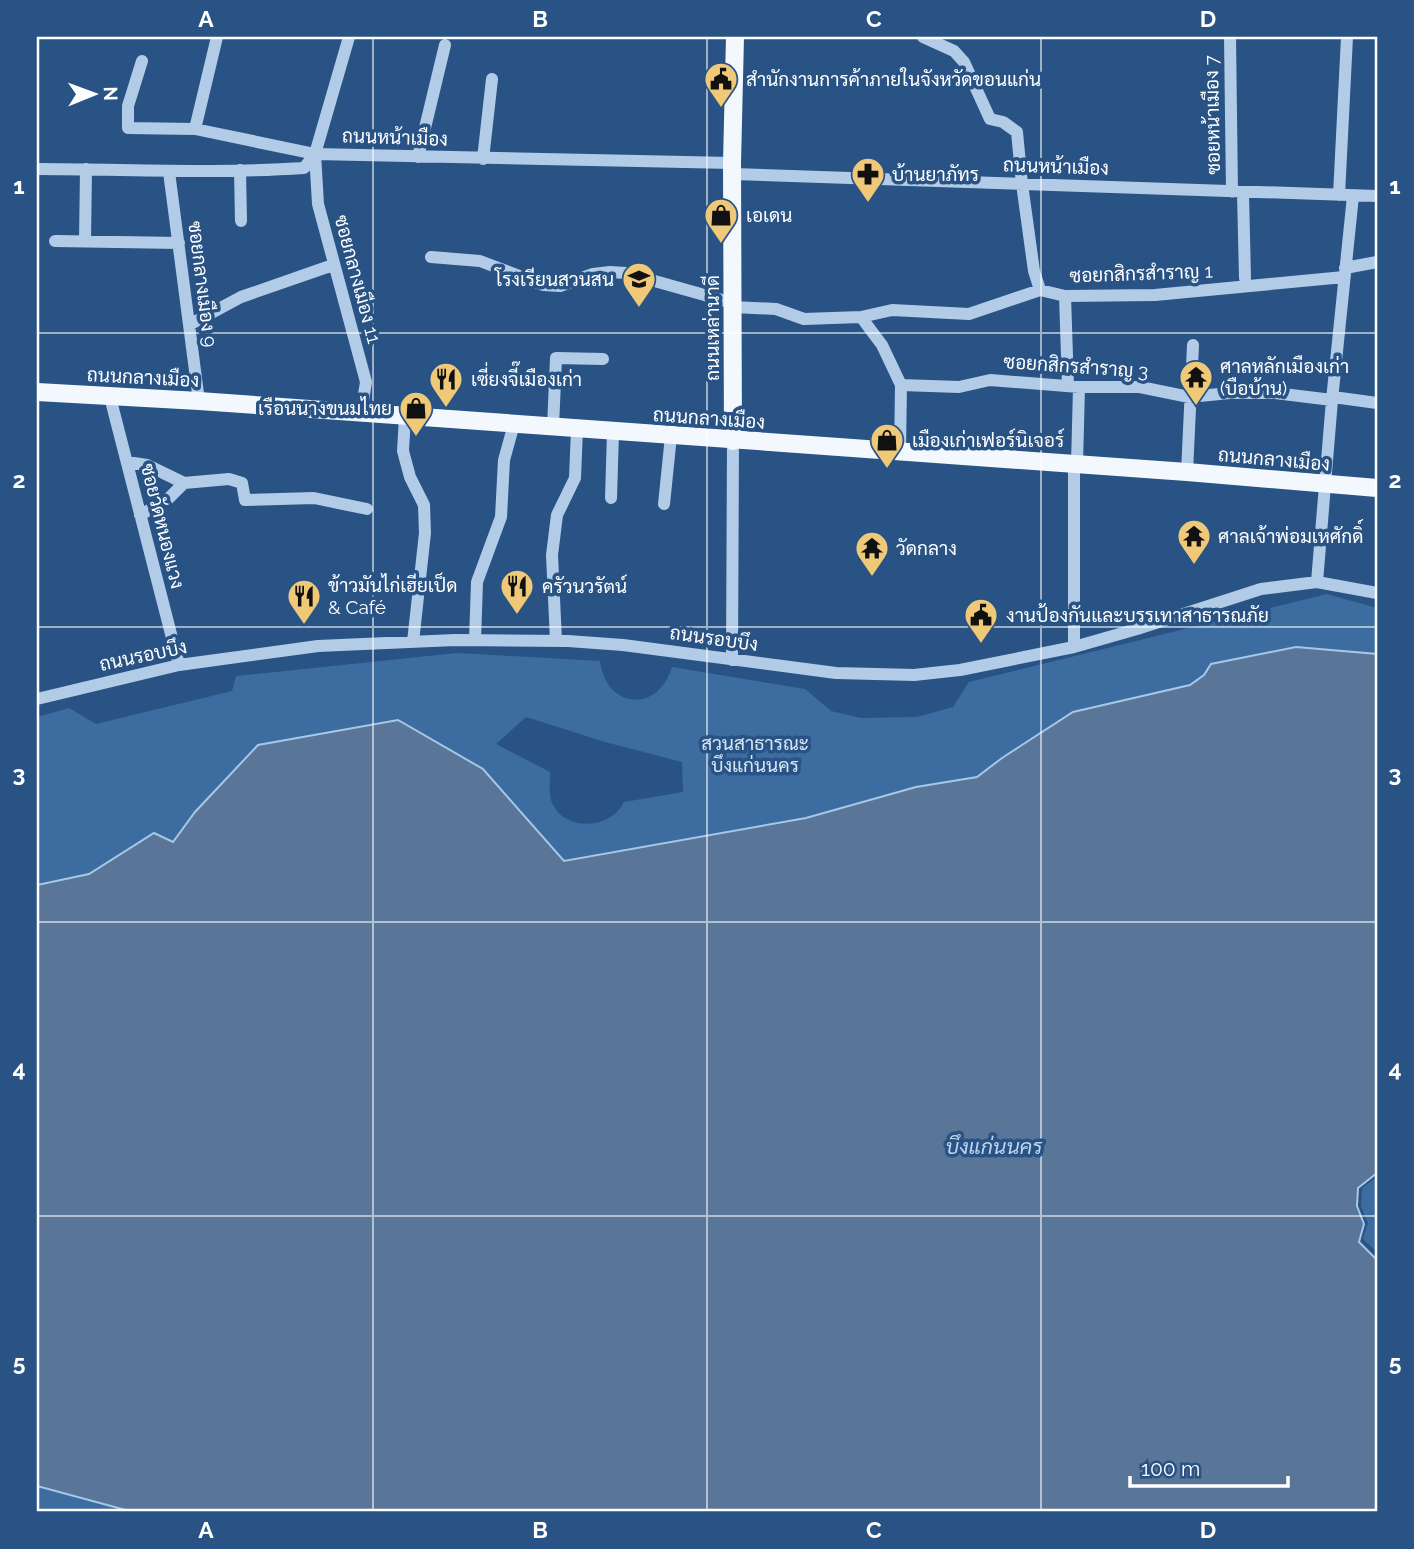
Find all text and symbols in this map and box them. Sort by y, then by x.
text: A [198,5,214,32]
text: B [532,5,548,32]
text: C [866,5,882,32]
text: D [1200,5,1216,32]
street label: ซอยหน้าเมือง 7 [1200,55,1224,175]
north arrow [60,60,130,130]
public building icon: สำนักงานการค้าภายในจังหวัดขอนแก่น [702,60,740,109]
place label: สำนักงานการค้าภายในจังหวัดขอนแก่น [746,67,1041,90]
text: N [100,86,122,101]
street label: ถนนหน้าเมือง [342,124,448,150]
street label: ถนนหน้าเมือง [1003,153,1109,179]
pharmacy icon: บ้านยาภัทร [849,155,887,204]
place label: บ้านยาภัทร [892,163,979,185]
text: 1 [13,172,25,199]
text: 1 [1389,172,1401,199]
shop icon: เอเดน [702,196,740,245]
place label: เอเดน [746,204,792,226]
street label: ซอยกลางเมือง 11 [330,212,386,346]
street label: ซอยกลางเมือง 9 [184,220,222,348]
school or university icon: โรงเรียนสวนสน [620,260,658,309]
street label: ซอยกสิกรสำราญ 1 [1069,260,1213,287]
place label: โรงเรียนสวนสน [494,267,614,290]
street label: ถนนเหล่านาดี [700,275,723,381]
street label: ซอยกสิกรสำราญ 3 [1003,350,1149,383]
place label: ศาลหลักเมืองเก่า (บือบ้าน) [1220,355,1349,399]
temple icon: ศาลหลักเมืองเก่า (บือบ้าน) [1177,358,1215,407]
restaurant icon: เซี่ยงจี๊เมืองเก่า [427,360,465,409]
place label: เซี่ยงจี๊เมืองเก่า [471,361,582,390]
street label: ถนนกลางเมือง [86,363,200,391]
shop icon: เรือนนางขนมไทย [397,389,435,438]
place label: เรือนนางขนมไทย [258,396,392,419]
street label: ถนนกลางเมือง [652,403,766,433]
shop icon: เมืองเก่าเฟอร์นิเจอร์ [868,421,906,470]
place label: เมืองเก่าเฟอร์นิเจอร์ [912,428,1064,451]
street label: ถนนกลางเมือง [1217,443,1331,475]
street label: ซอยวัดหนองแวง [137,461,189,591]
text: 2 [13,466,25,493]
text: 2 [1389,466,1401,493]
temple icon: ศาลเจ้าพ่อมเหศักดิ์ [1175,517,1213,566]
place label: ศาลเจ้าพ่อมเหศักดิ์ [1218,518,1363,547]
temple icon: วัดกลาง [853,529,891,578]
place label: วัดกลาง [896,537,957,559]
restaurant icon: ครัวนวรัตน์ [498,567,536,616]
place label: ข้าวมันไก่เฮียเป็ด & Café [328,572,457,618]
place label: ครัวนวรัตน์ [542,574,627,597]
restaurant icon: ข้าวมันไก่เฮียเป็ด & Café [285,577,323,626]
public building icon: งานป้องกันและบรรเทาสาธารณภัย [962,596,1000,645]
place label: งานป้องกันและบรรเทาสาธารณภัย [1006,603,1269,626]
street label: ถนนรอบบึง [669,621,759,655]
street label: ถนนรอบบึง [97,635,189,675]
park label: สวนสาธารณะ บึงแก่นนคร [701,732,809,776]
text: 3 [13,760,25,787]
text: 3 [1389,760,1401,787]
text: 4 [12,1055,26,1082]
text: 4 [1388,1055,1402,1082]
water label: บึงแก่นนคร [946,1134,1043,1159]
text: 5 [13,1349,26,1376]
text: 5 [1389,1349,1402,1376]
scale bar [1130,1444,1288,1488]
text: 100 m [1141,1456,1200,1481]
text: A [198,1516,214,1543]
text: B [532,1516,548,1543]
text: C [866,1516,882,1543]
text: D [1200,1516,1216,1543]

